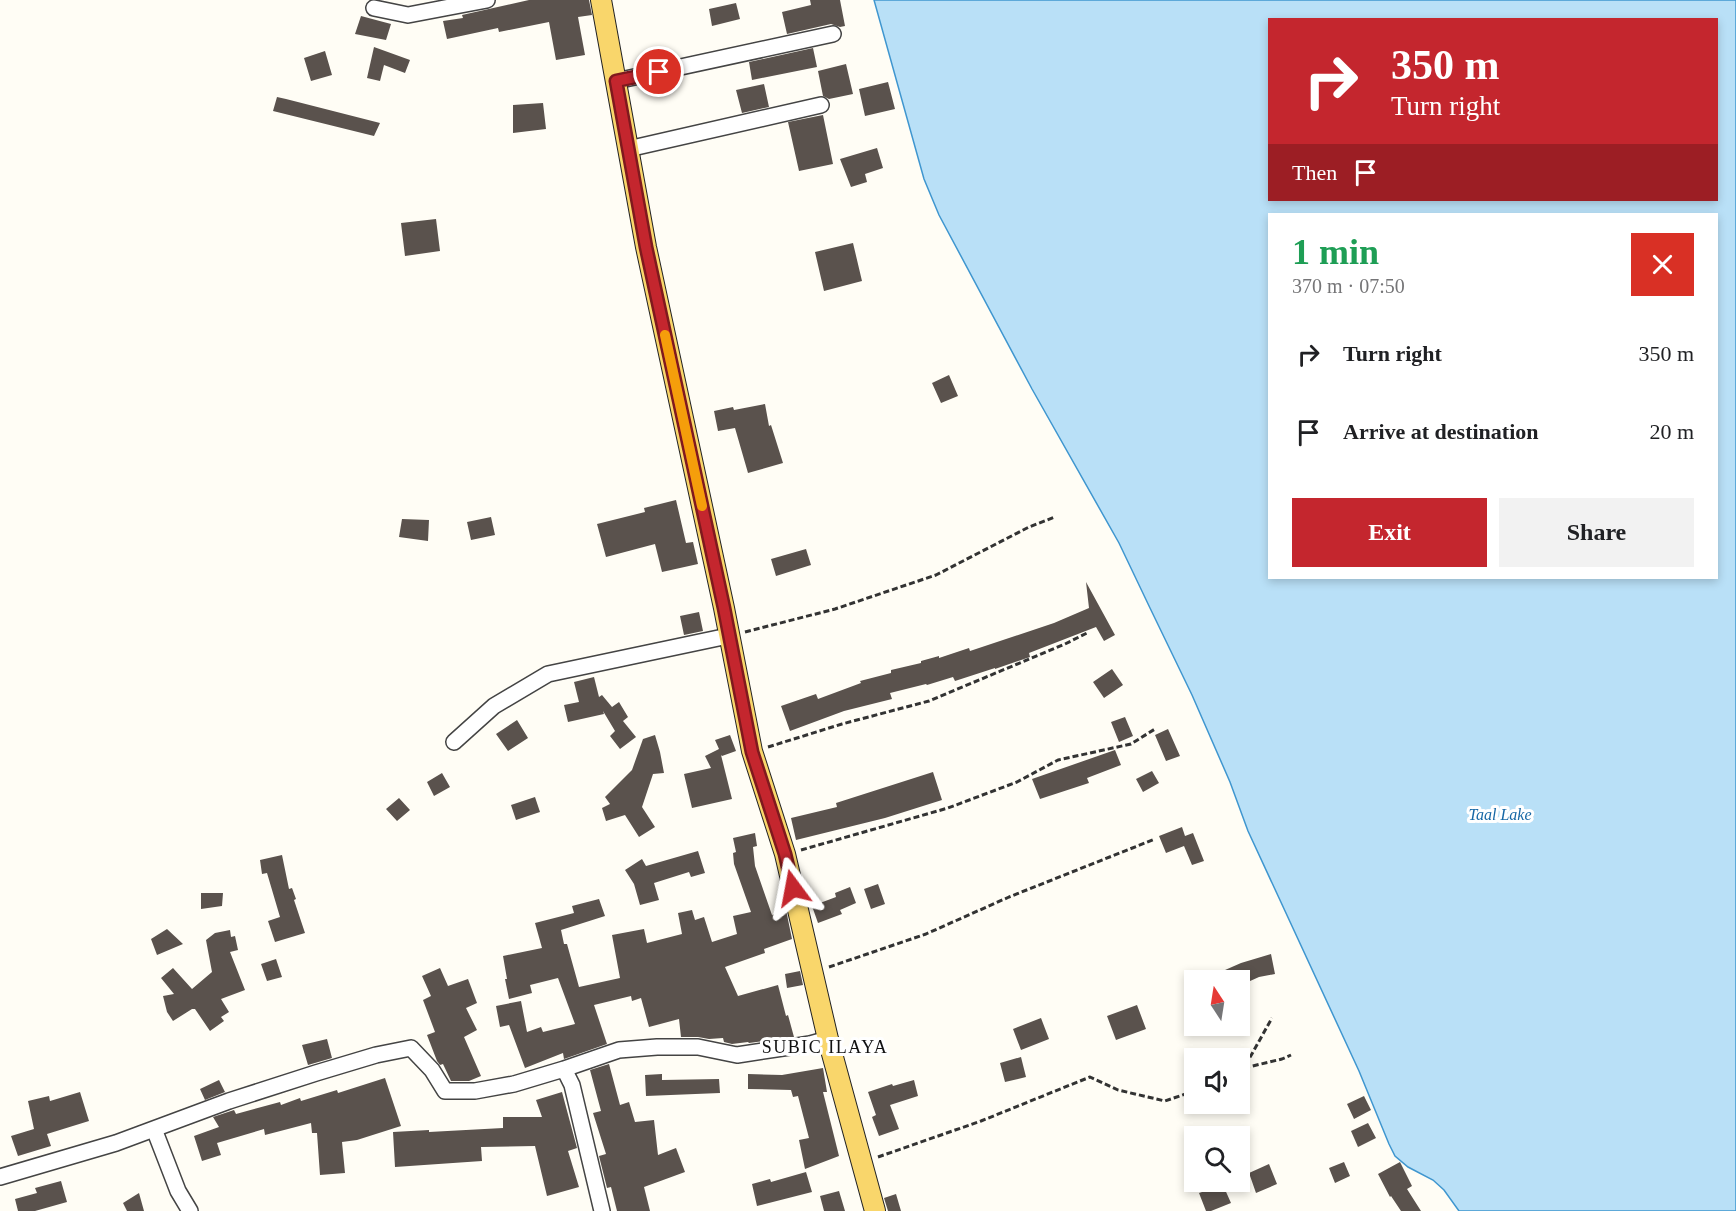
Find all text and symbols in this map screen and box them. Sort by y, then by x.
icon: right [1292,42,1370,120]
text: 350 m [1391,42,1500,88]
pin [633,46,684,97]
icon: arrive [642,55,675,88]
text: Turn right [1391,91,1500,121]
icon: arrive [1349,156,1382,189]
text: Then [1292,160,1337,185]
text: 1 min [1292,232,1379,272]
button: close [1631,233,1694,296]
text: 370 m · 07:50 [1292,275,1405,297]
icon: right [1292,338,1325,371]
text: Turn right [1343,341,1442,366]
text: 350 m [1638,341,1694,366]
icon: arrive [1292,416,1325,449]
text: Arrive at destination [1343,419,1539,444]
text: 20 m [1649,419,1694,444]
button: Exit [1292,498,1487,567]
button: Share [1499,498,1694,567]
water label: Taal Lake [1469,806,1531,823]
position arrow [761,856,825,920]
north arrow [1184,970,1250,1036]
map controls [1184,970,1250,1192]
district label: SUBIC ILAYA [762,1037,888,1057]
button: sound [1184,1048,1250,1114]
button: search [1184,1126,1250,1192]

